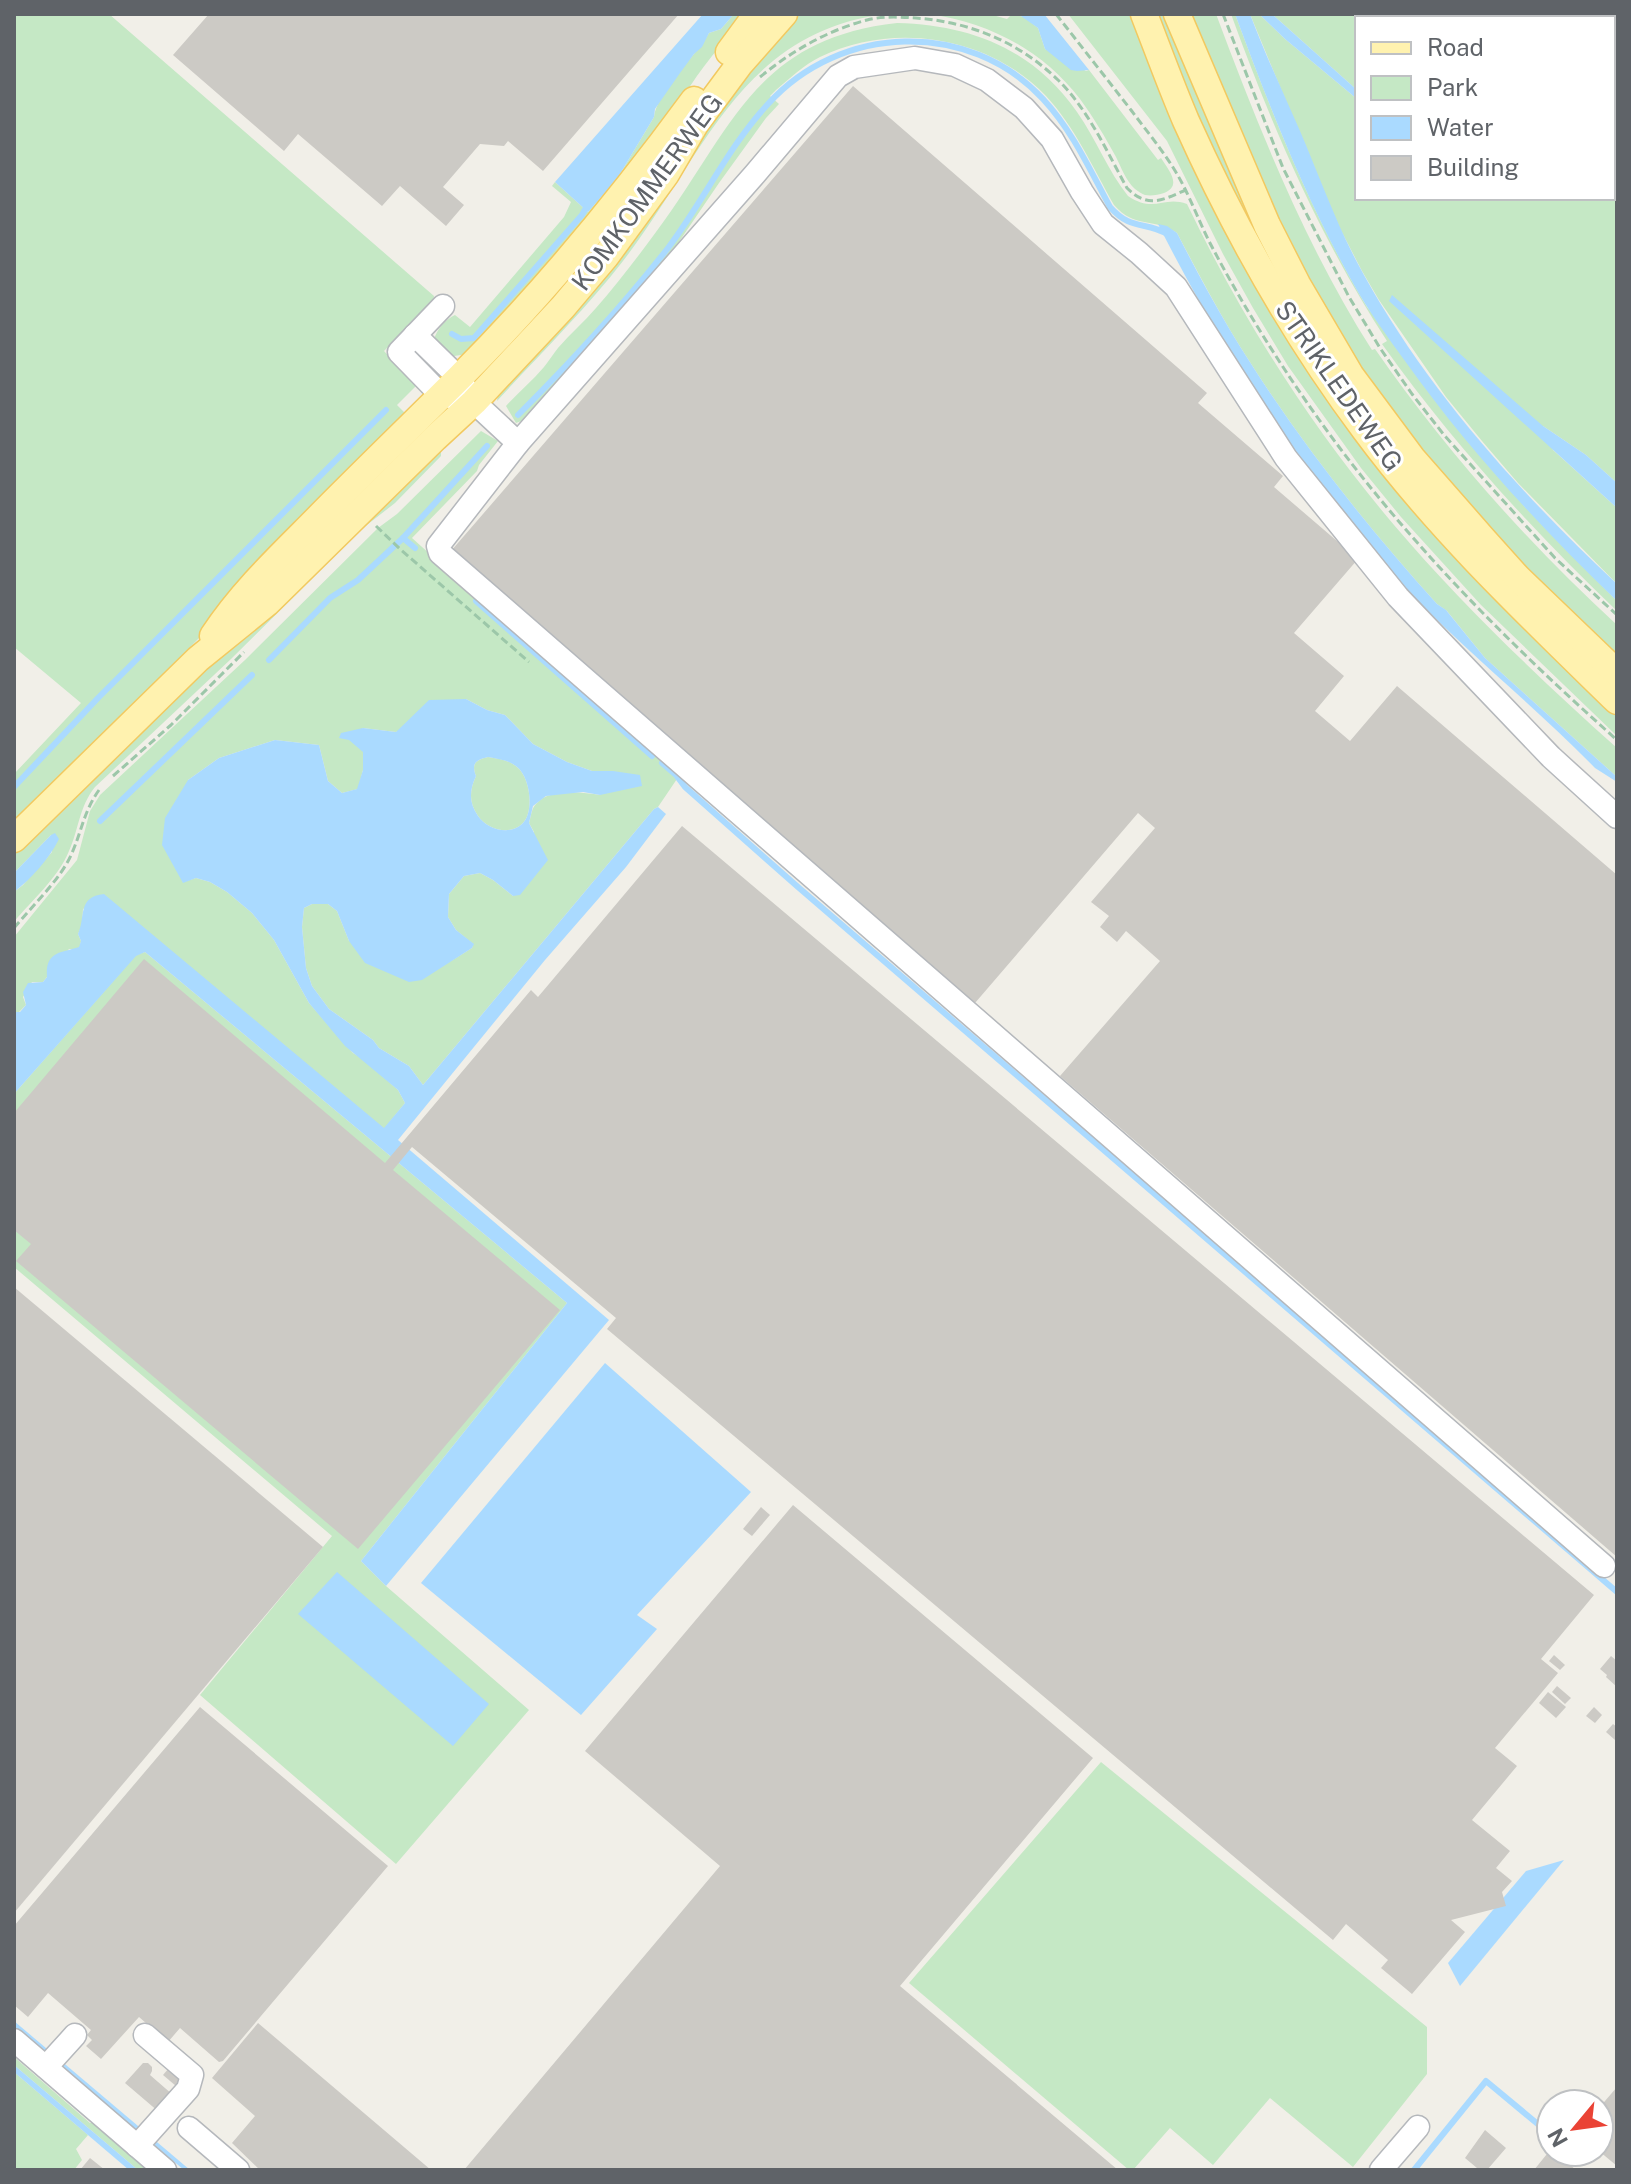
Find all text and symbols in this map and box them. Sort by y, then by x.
legend [1355,16,1615,200]
text: Road [1427,33,1484,61]
text: Park [1427,73,1478,101]
street label: KOMKOMMERWEG [565,87,728,296]
text: Water [1427,113,1494,141]
text: Building [1427,153,1519,181]
street label: STRIKLEDEWEG [1269,295,1410,477]
north arrow [1535,2088,1615,2168]
text: N [1542,2124,1573,2152]

